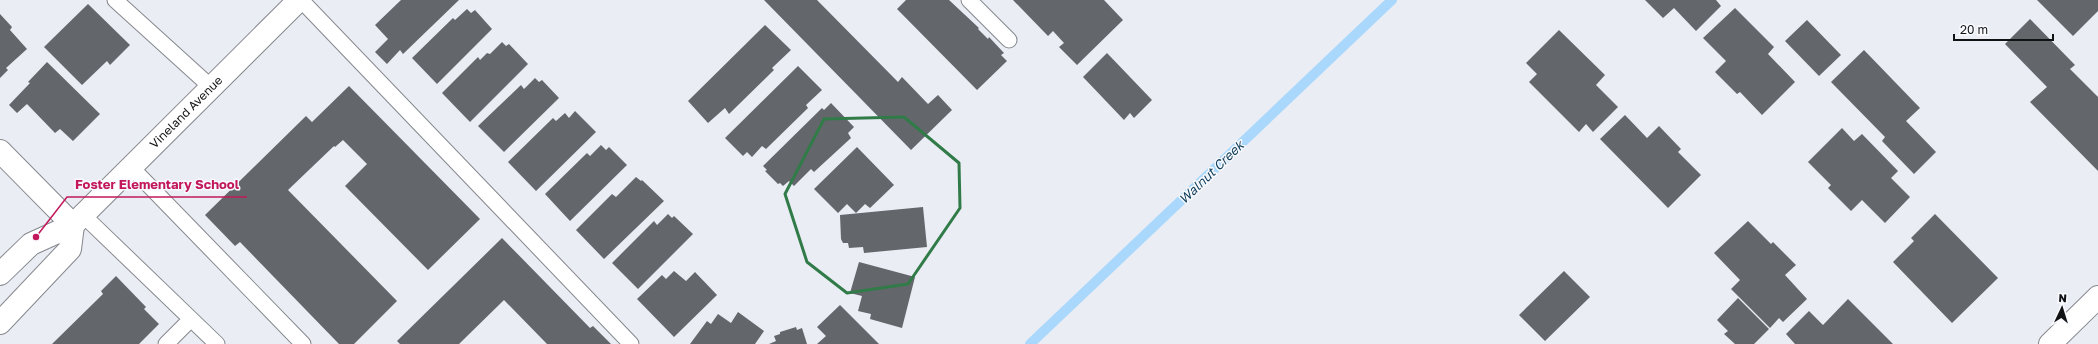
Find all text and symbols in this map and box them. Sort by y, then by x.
scale bar [1954,16,2053,42]
text: 20 m [1960,22,1988,37]
street label: Vineland Avenue [146,73,225,151]
water label: Walnut Creek [1175,136,1248,207]
callout: Foster Elementary School [67,172,247,197]
text: Foster Elementary School [75,176,240,192]
north arrow [2042,288,2082,328]
text: N [2058,291,2067,304]

